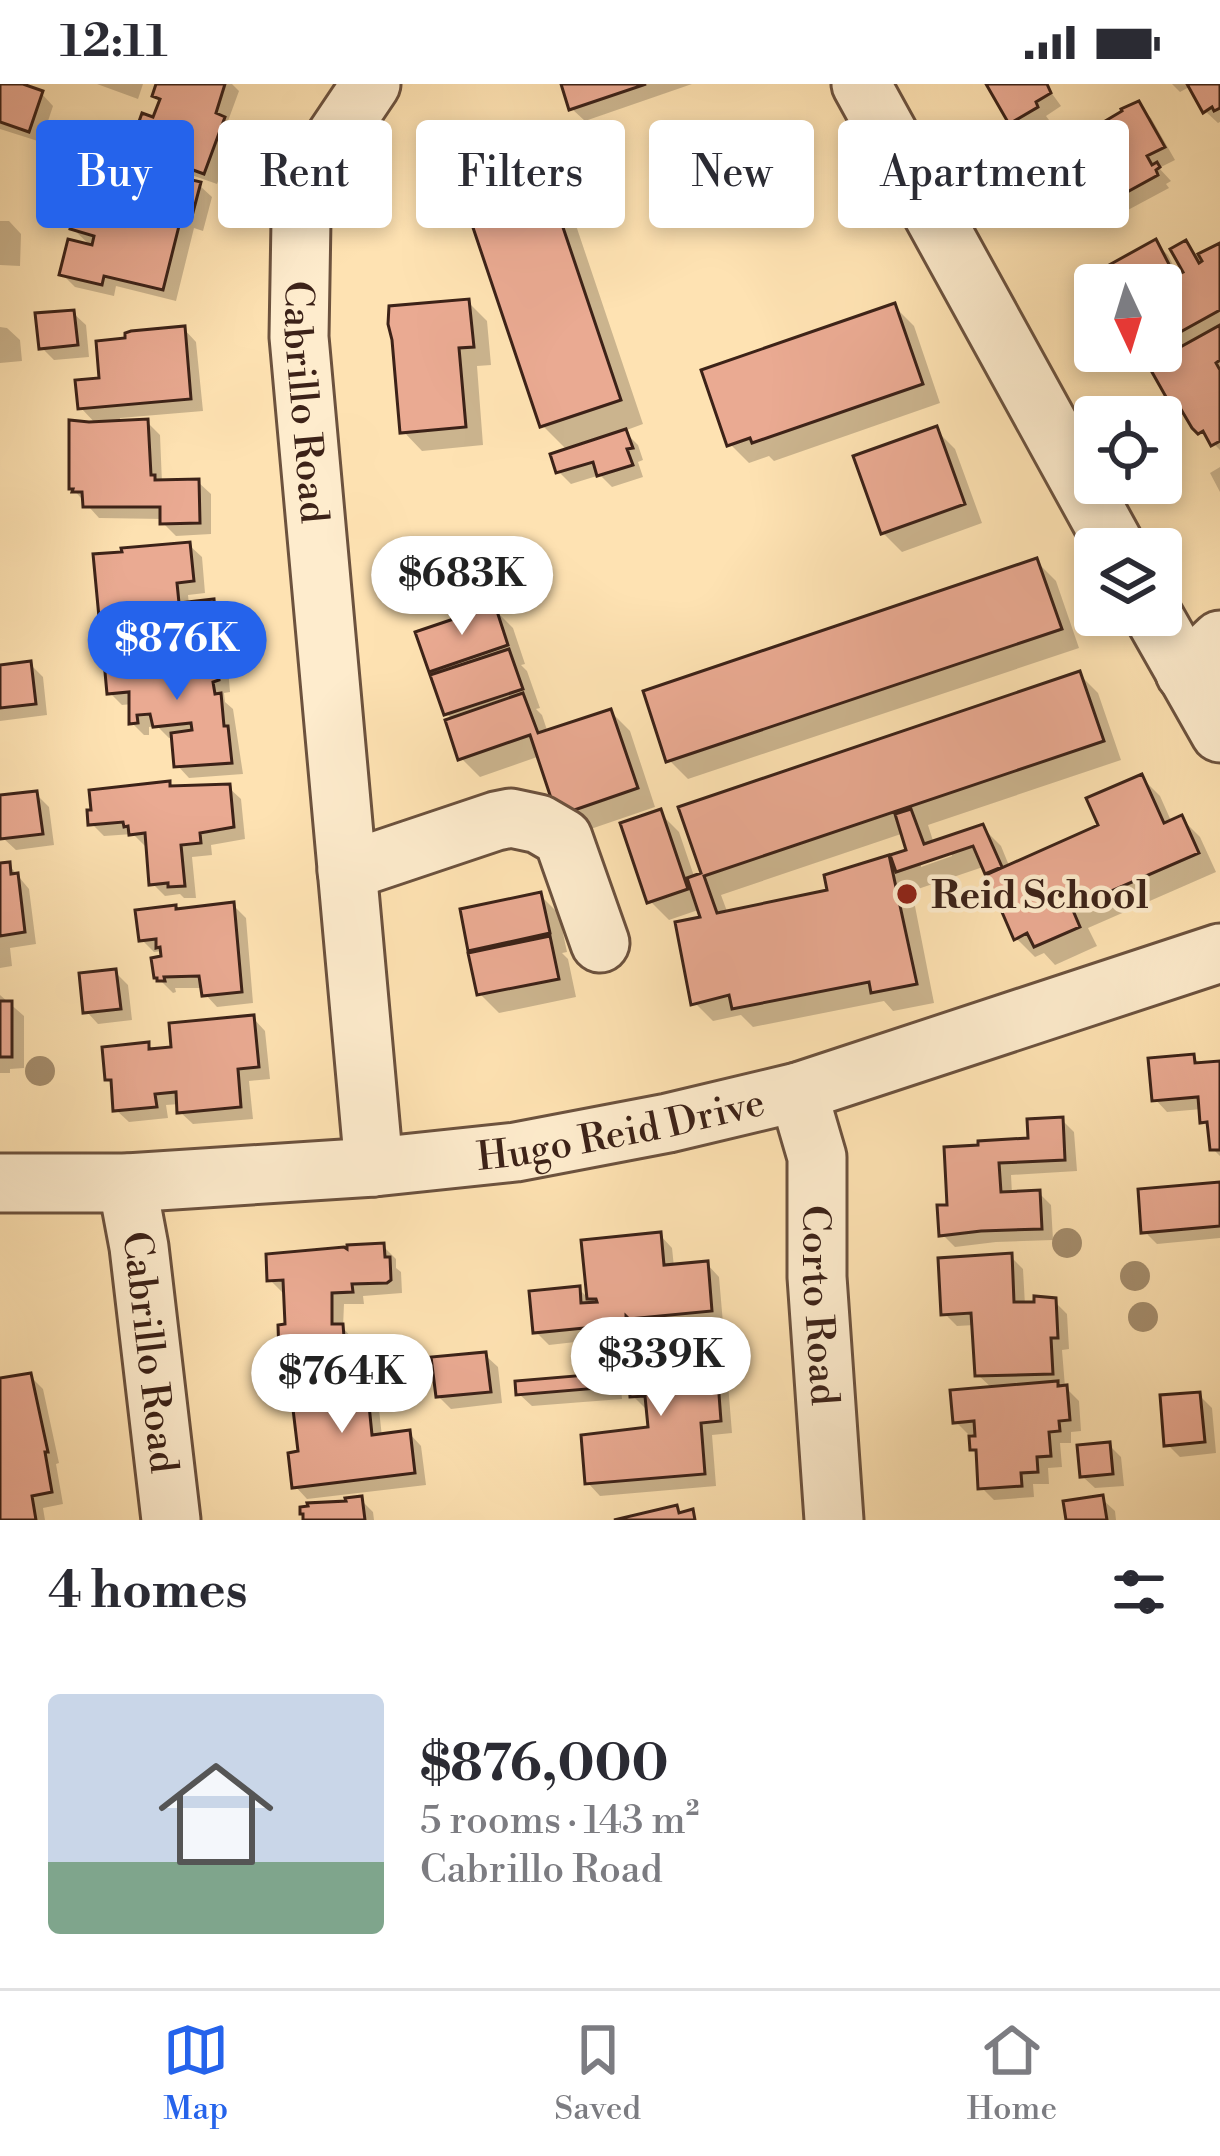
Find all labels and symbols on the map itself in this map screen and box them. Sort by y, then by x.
north arrow [1074,264,1182,372]
street label: Cabrillo Road [271,280,338,525]
pin: $683K [378,536,546,638]
pin: $876K [93,601,261,703]
place label: Reid School [931,872,1149,921]
marker: Reid School [894,881,920,907]
street label: Hugo Reid Drive [474,1079,770,1183]
street label: Corto Road [790,1205,848,1407]
street label: Cabrillo Road [110,1228,187,1476]
pin: $339K [577,1317,745,1419]
pin: $764K [258,1334,426,1436]

